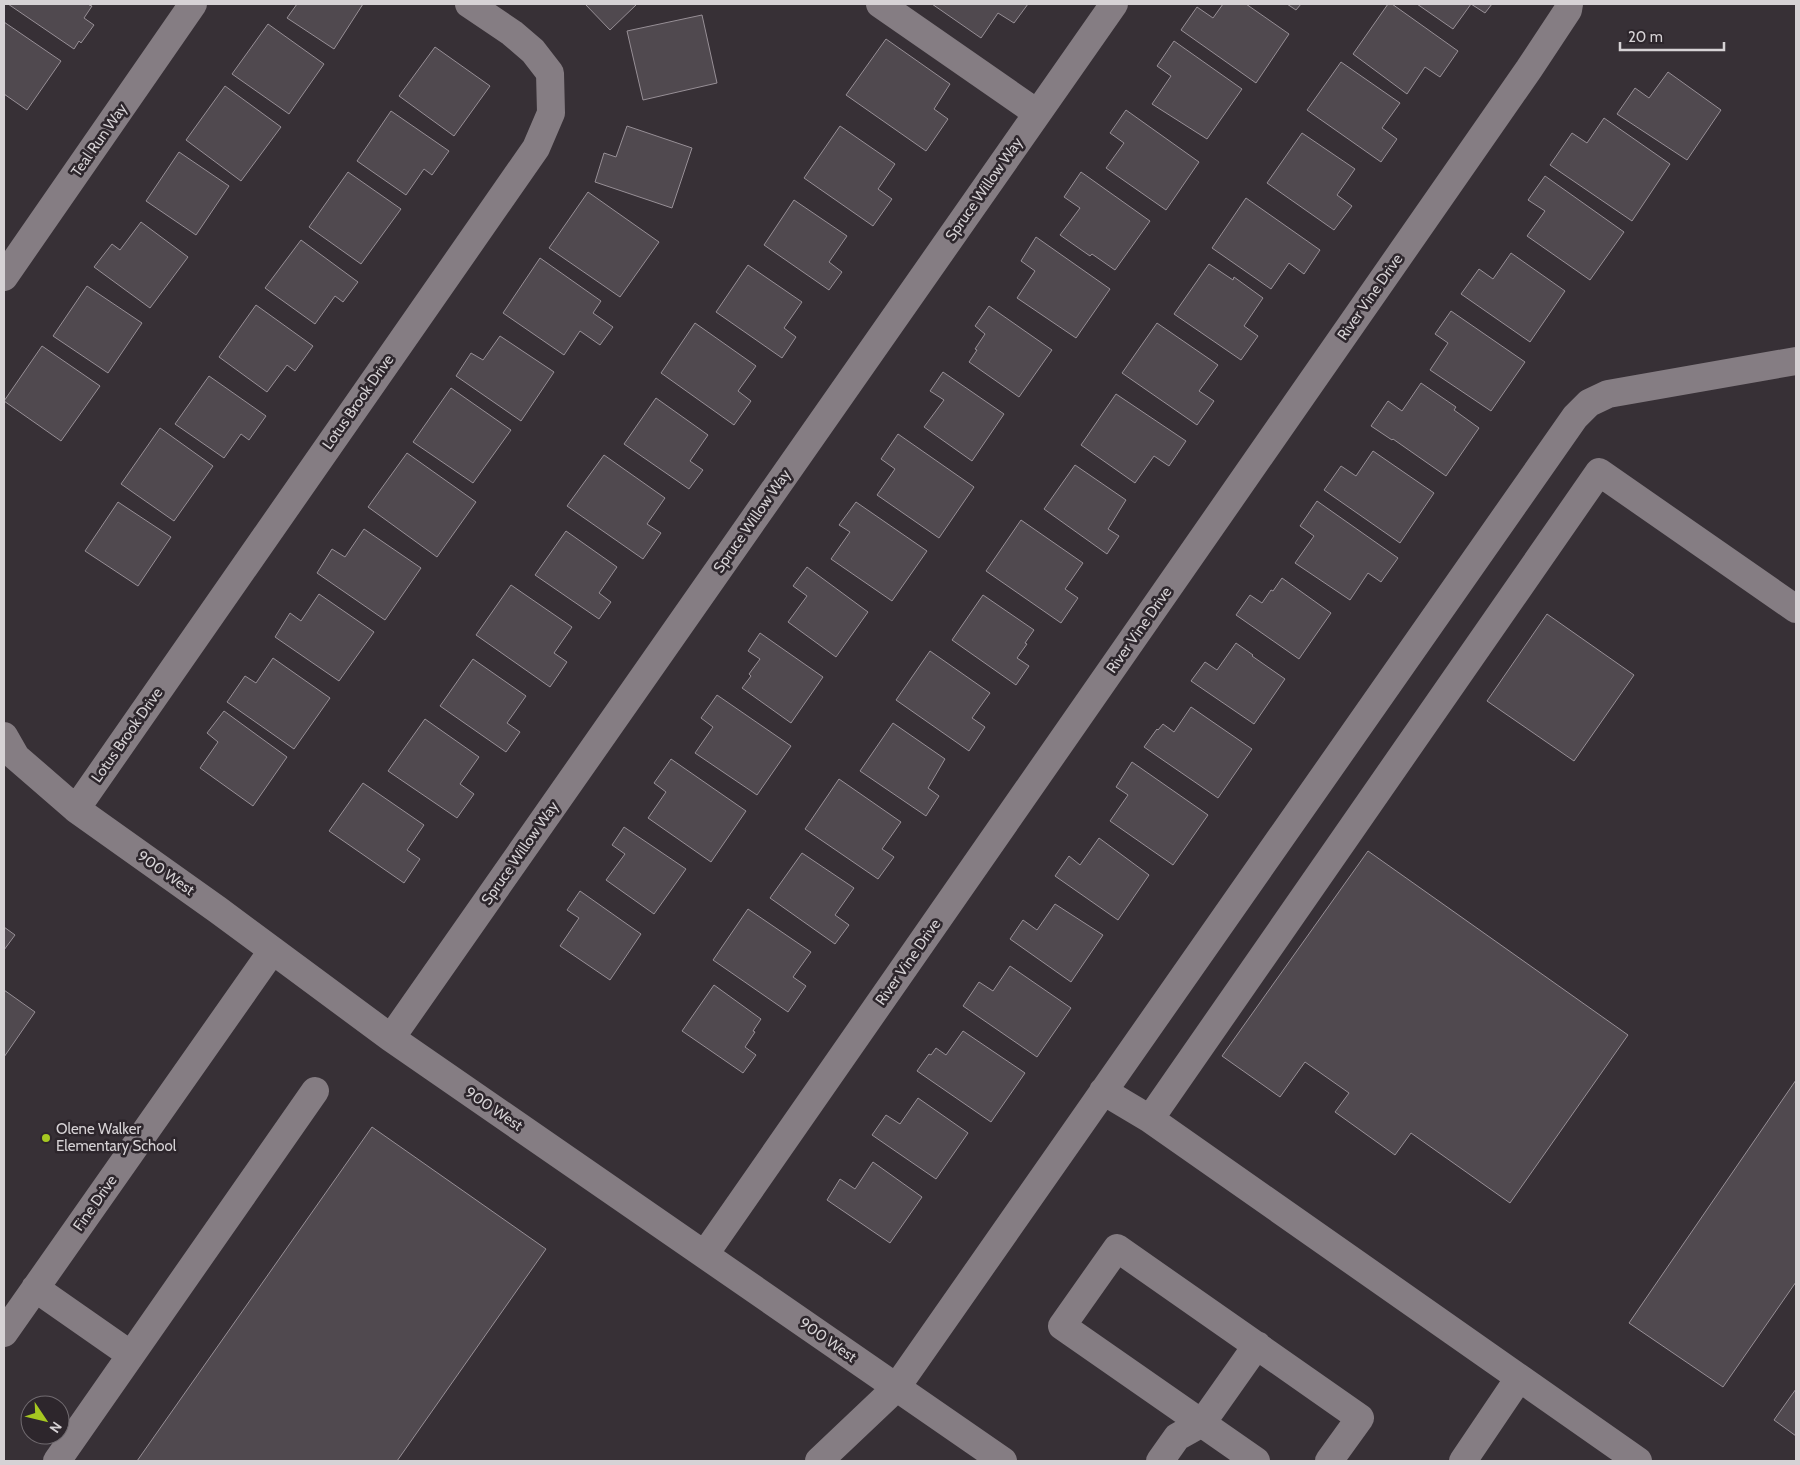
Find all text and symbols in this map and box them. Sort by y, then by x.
scale bar [1620,20,1724,52]
text: 20 m [1628,28,1663,46]
street label: Teal Run Way [67,100,131,180]
street label: Spruce Willow Way [942,133,1027,244]
street label: River Vine Drive [1334,250,1407,344]
street label: Lotus Brook Drive [319,351,398,453]
street label: Spruce Willow Way [710,465,795,576]
street label: River Vine Drive [1103,583,1176,677]
street label: Lotus Brook Drive [88,684,167,786]
street label: Spruce Willow Way [478,797,563,908]
street label: 900 West [134,847,198,899]
street label: River Vine Drive [872,915,945,1009]
street label: 900 West [462,1083,526,1135]
place label: Olene Walker Elementary School [56,1120,177,1155]
marker: Olene Walker Elementary School [40,1132,52,1144]
street label: Fine Drive [69,1171,121,1234]
street label: 900 West [796,1314,860,1366]
north arrow [20,1395,70,1445]
text: N [45,1418,66,1437]

